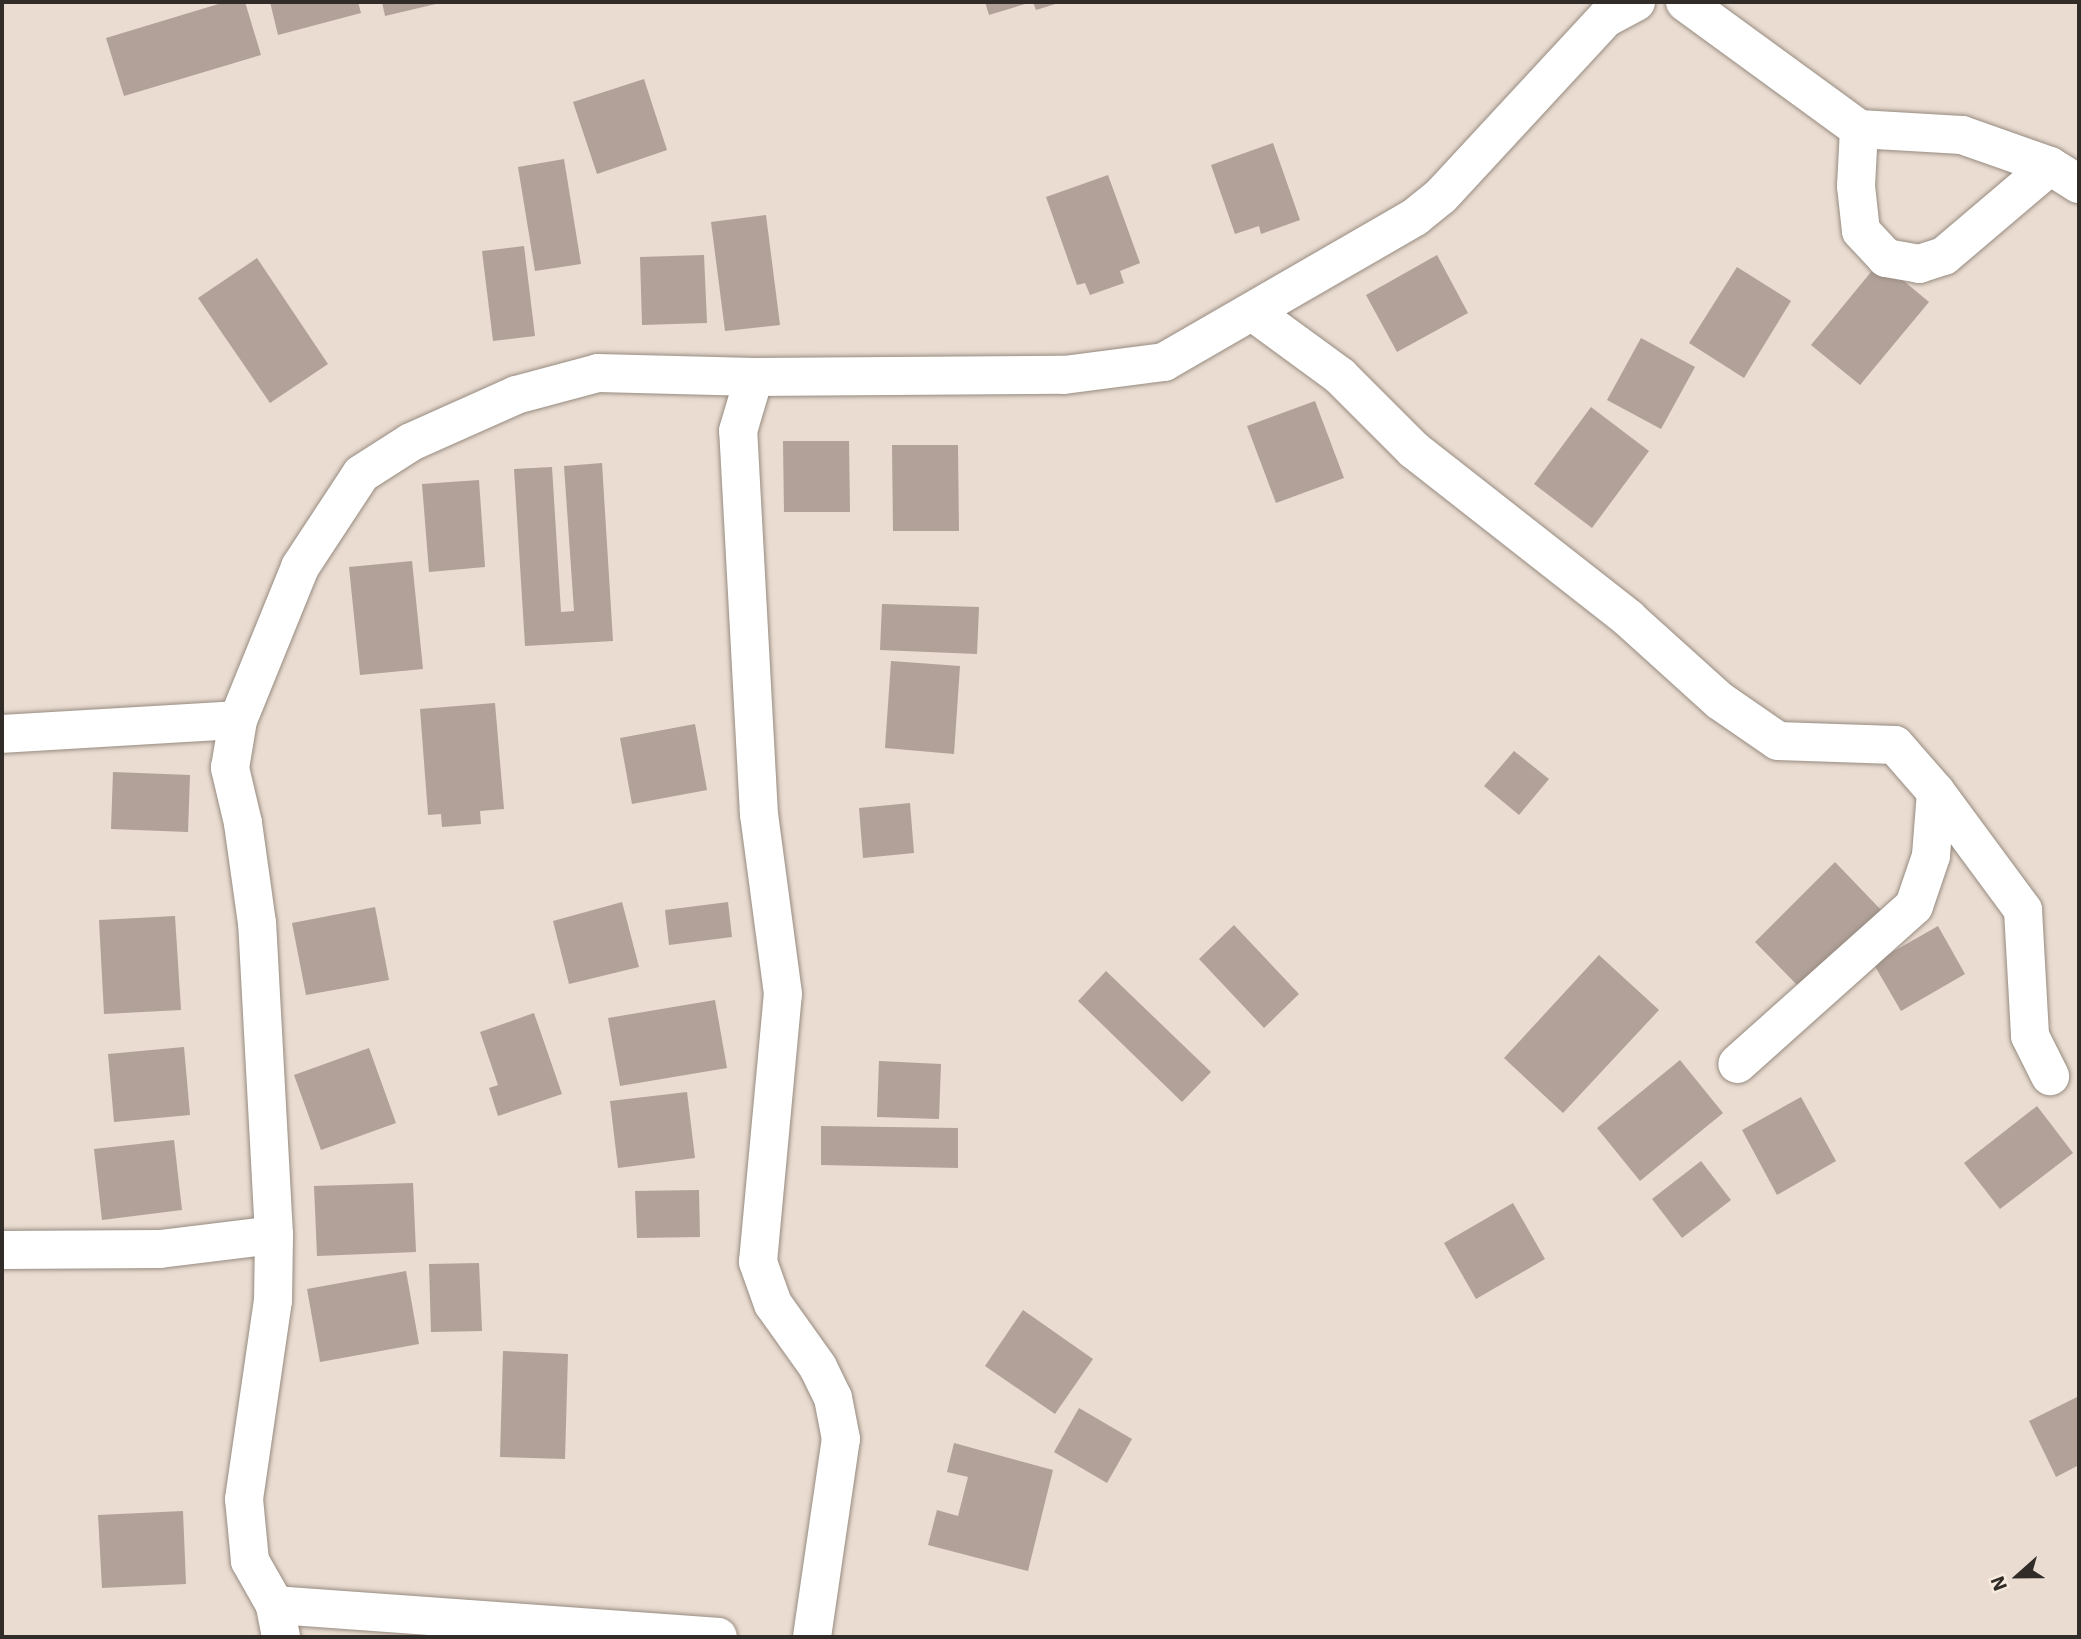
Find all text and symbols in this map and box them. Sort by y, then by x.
north arrow [1983,1541,2053,1611]
text: N [1985,1573,2012,1594]

